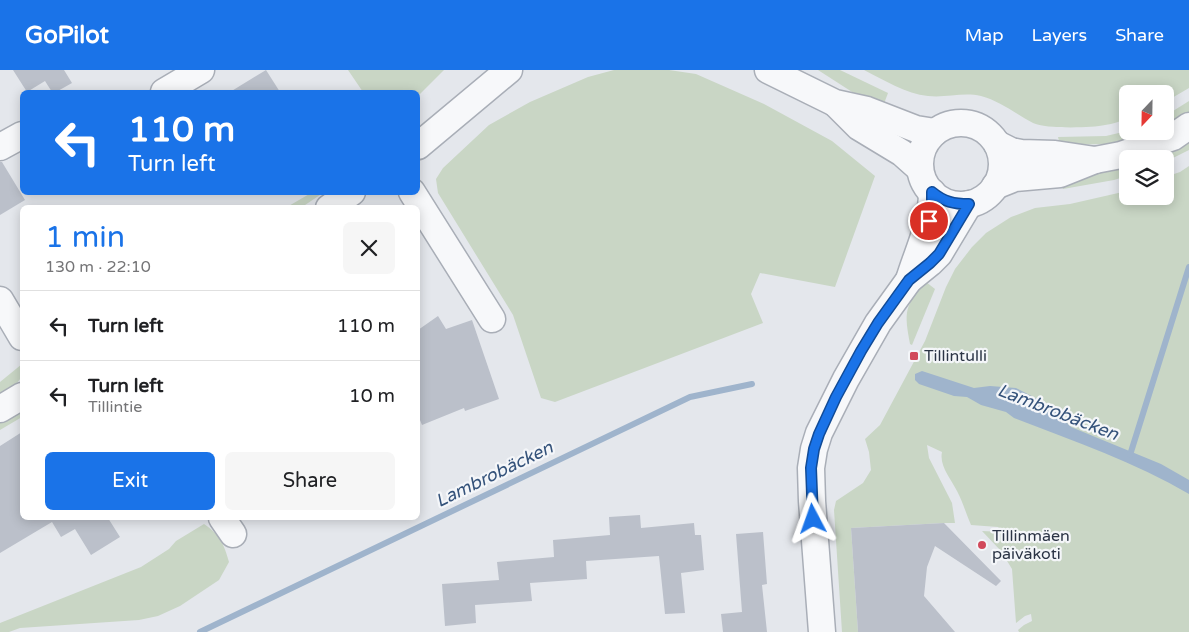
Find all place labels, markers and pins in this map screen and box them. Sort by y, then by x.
pin [908,200,950,242]
place label: Tillintulli [924,346,987,366]
marker: Tillintulli [908,350,920,362]
place label: Tillinmäen päiväkoti [992,526,1070,564]
marker: Tillinmäen päiväkoti [976,539,988,551]

